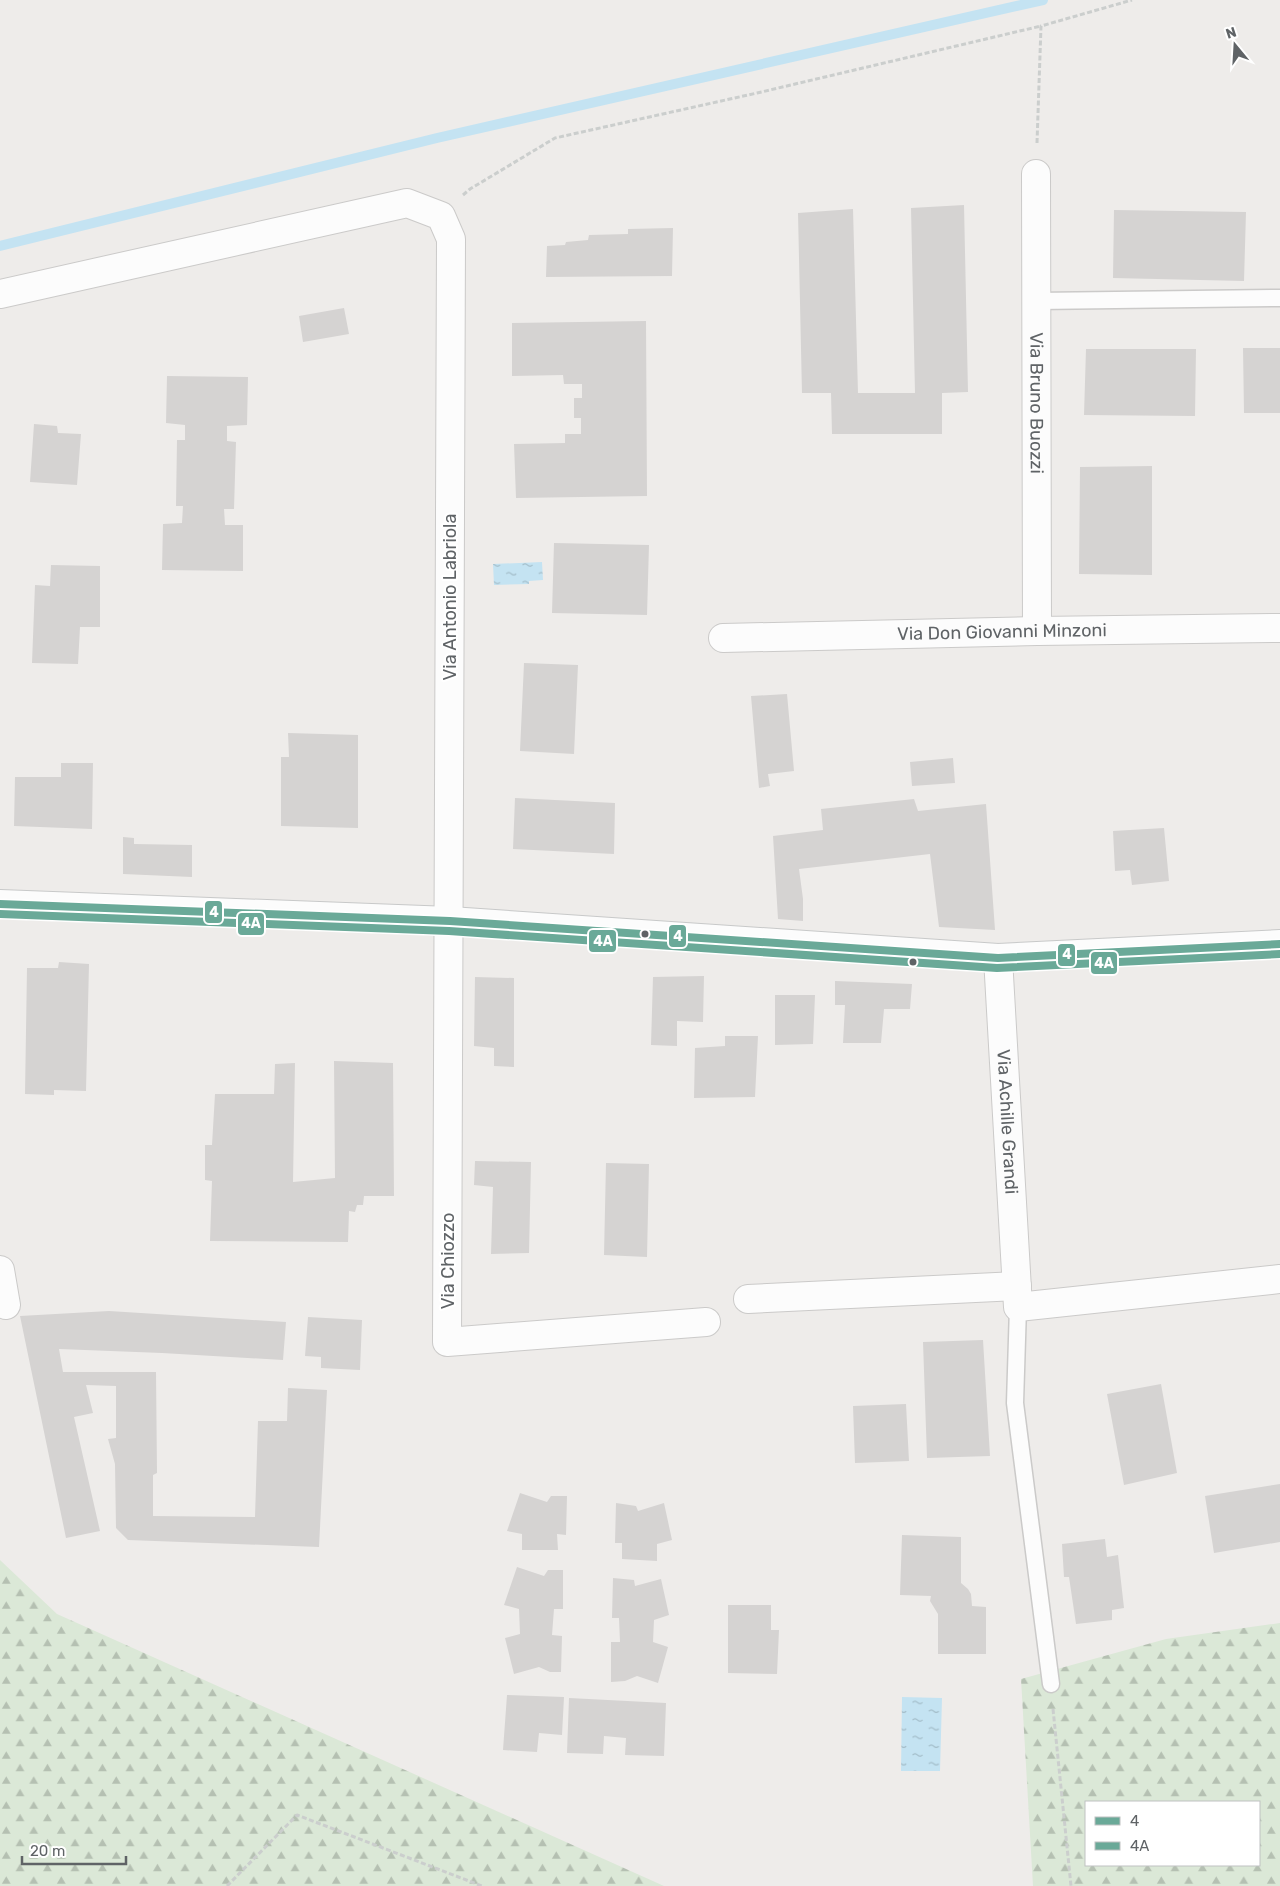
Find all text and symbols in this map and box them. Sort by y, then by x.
north arrow [1210,20,1260,70]
text: N [1224,23,1239,43]
street label: Via Bruno Buozzi [1025,332,1048,474]
street label: Via Antonio Labriola [439,514,461,680]
street label: Via Don Giovanni Minzoni [897,619,1107,645]
line badge: 4 [204,900,223,924]
text: 4 [209,904,219,921]
line badge: 4A [237,912,265,936]
text: 4A [241,915,261,932]
line badge: 4 [668,924,687,948]
text: 4 [673,928,683,945]
line badge: 4A [588,929,617,953]
unlabelled marker [640,929,650,939]
text: 4A [593,933,613,950]
line badge: 4 [1057,943,1076,967]
text: 4 [1062,946,1072,963]
line badge: 4A [1090,951,1118,975]
text: 4A [1094,955,1114,972]
unlabelled marker [908,957,918,967]
street label: Via Achille Grandi [992,1049,1023,1195]
street label: Via Chiozzo [437,1213,459,1309]
legend [1085,1801,1260,1866]
text: 4 [1130,1812,1139,1830]
scale bar [22,1834,126,1866]
text: 4A [1130,1837,1149,1855]
text: 20 m [30,1842,65,1860]

